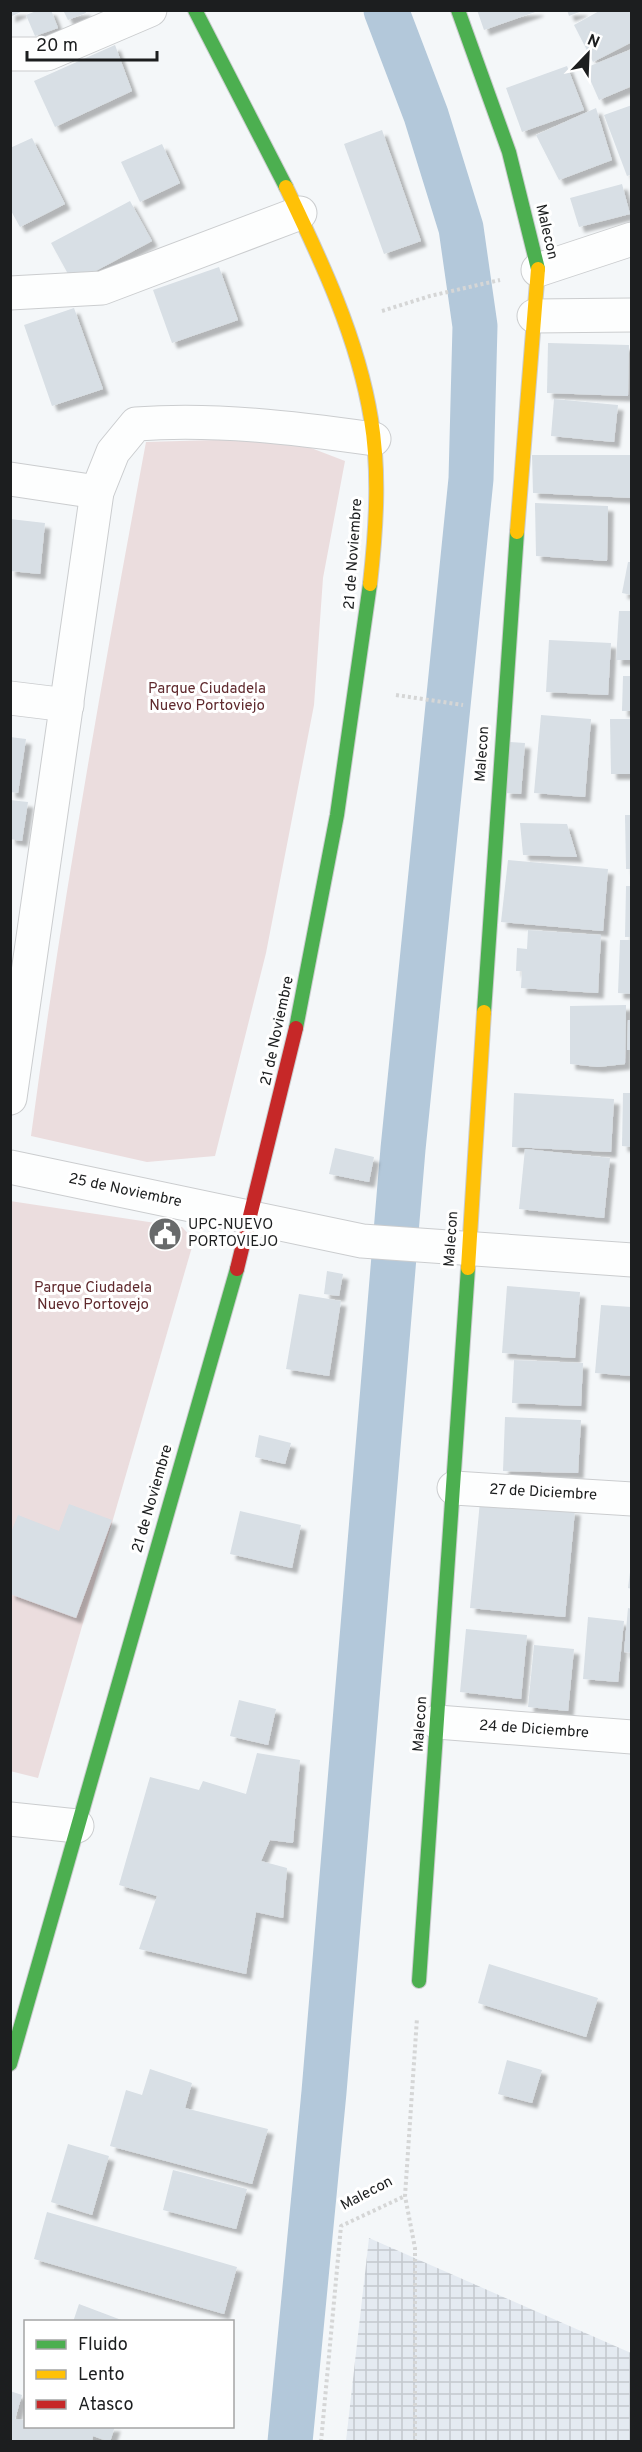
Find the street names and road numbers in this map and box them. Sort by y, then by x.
street label: Malecon [530,203,562,261]
street label: 21 de Noviembre [341,498,367,610]
street label: Malecon [472,725,494,783]
street label: 21 de Noviembre [257,974,299,1088]
street label: 25 de Noviembre [67,1170,183,1212]
street label: Malecon [441,1210,463,1268]
street label: 21 de Noviembre [128,1443,178,1555]
street label: 27 de Diciembre [489,1481,597,1505]
street label: Malecon [410,1695,432,1753]
street label: 24 de Diciembre [478,1717,590,1743]
street label: Malecon [338,2172,396,2216]

